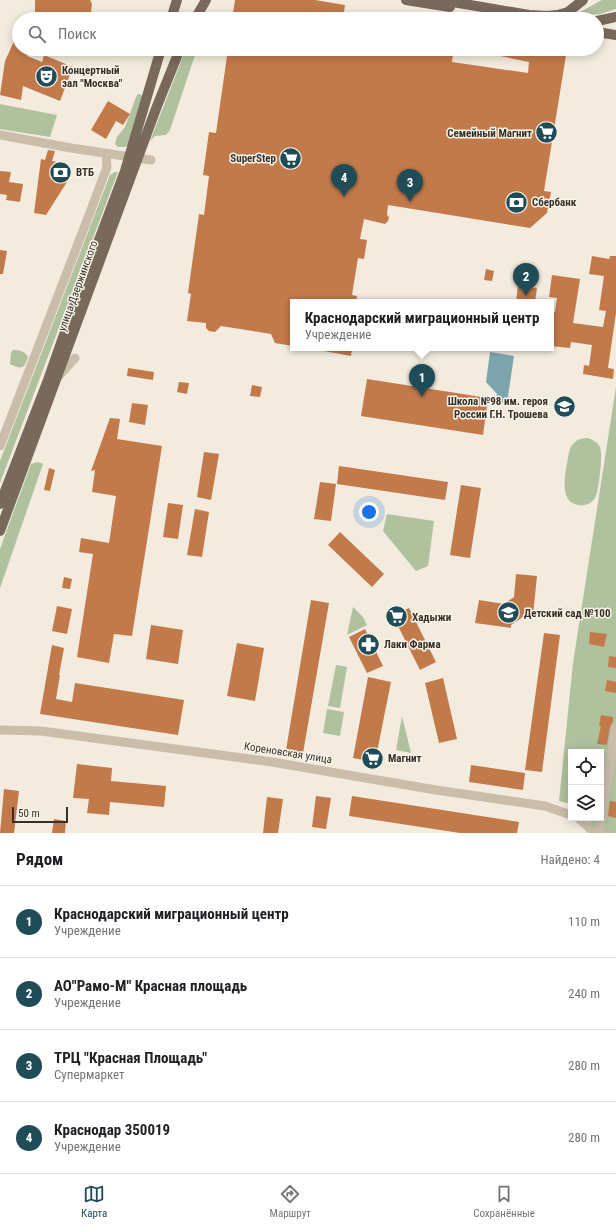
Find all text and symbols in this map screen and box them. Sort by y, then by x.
search box [12,12,604,56]
icon: search [26,23,48,45]
text: Поиск [58,25,97,43]
theatre icon: Концертный зал "Москва" [34,63,60,89]
place label: Концертный зал "Москва" [62,64,123,90]
supermarket icon: Семейный Магнит [534,120,560,146]
place label: Семейный Магнит [447,127,532,140]
supermarket icon: SuperStep [278,145,304,171]
place label: SuperStep [230,152,277,165]
bank icon: ВТБ [47,159,73,185]
pin: 4 [331,164,357,197]
place label: ВТБ [76,166,94,179]
pin: 3 [397,169,423,202]
bank icon: Сбербанк [504,189,530,215]
place label: Сбербанк [532,196,577,209]
street label: улица Дзержинского [56,238,101,333]
pin: 2 [513,263,539,296]
popup [290,299,554,351]
text: Краснодарский миграционный центр [305,309,539,327]
text: Учреждение [305,327,371,342]
pin: 1 [409,364,435,397]
school or university icon: Школа №98 им. героя России Г.Н. Трошева [551,394,577,420]
place label: Школа №98 им. героя России Г.Н. Трошева [448,395,548,421]
your location [359,502,379,522]
school or university icon: Детский сад №100 [496,600,522,626]
supermarket icon: Хадыжи [383,604,409,630]
place label: Детский сад №100 [524,607,611,620]
place label: Хадыжи [412,611,451,624]
pharmacy icon: Лаки Фарма [356,631,382,657]
place label: Лаки Фарма [384,638,441,651]
street label: Кореновская улица [243,740,333,766]
supermarket icon: Магнит [360,745,386,771]
map controls [568,749,604,821]
button: locate [568,749,604,785]
place label: Магнит [388,752,422,765]
button: layers [568,785,604,821]
scale bar [12,805,68,824]
text: 50 m [18,807,40,820]
text: Рядом [16,849,63,869]
text: Найдено: 4 [540,852,600,867]
text: Краснодарский миграционный центр [54,905,289,923]
text: 1 [26,914,32,929]
text: 110 m [568,914,600,929]
text: Учреждение [54,923,121,938]
text: АО"Рамо-М" Красная площадь [54,977,247,995]
text: 2 [26,986,32,1001]
text: 240 m [568,986,600,1001]
text: Учреждение [54,995,121,1010]
text: ТРЦ "Красная Площадь" [54,1049,207,1067]
text: 3 [26,1058,32,1073]
text: 280 m [568,1058,600,1073]
text: Супермаркет [54,1067,125,1082]
text: Краснодар 350019 [54,1121,170,1139]
text: 4 [26,1130,32,1145]
text: 280 m [568,1130,600,1145]
text: Учреждение [54,1139,121,1154]
tab: Карта [81,1183,107,1220]
tab: Маршрут [270,1183,311,1220]
tab: Сохранённые [473,1183,535,1220]

